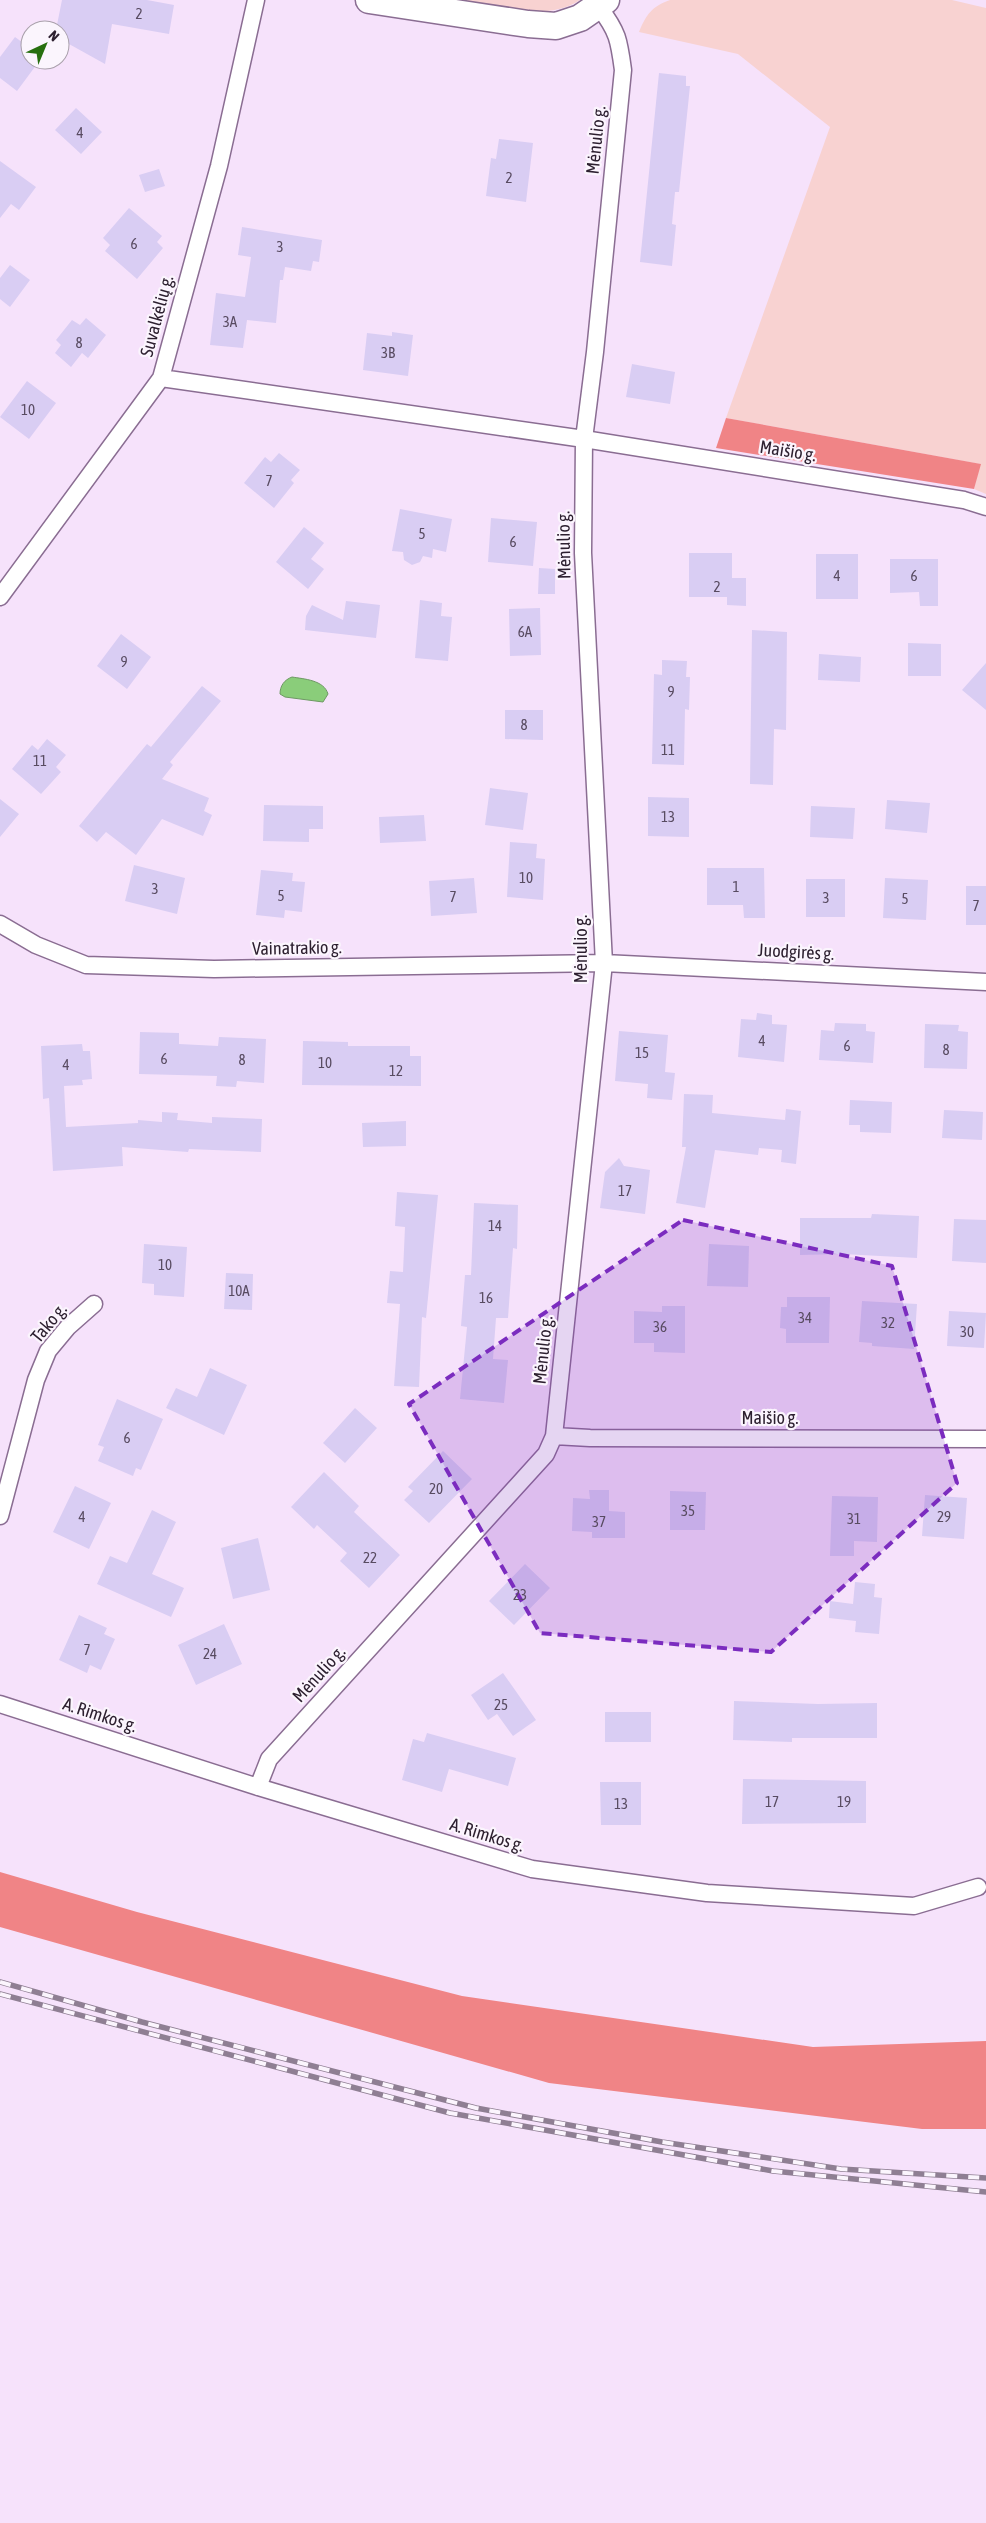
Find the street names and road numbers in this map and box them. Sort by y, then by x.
street label: Mėnulio g. [581,105,610,175]
street label: Suvalkėlių g. [136,273,177,359]
street label: Maišio g. [758,436,818,465]
street label: Mėnulio g. [552,511,575,579]
street label: Mėnulio g. [570,915,591,983]
street label: Vainatrakio g. [252,936,342,959]
street label: Juodgirės g. [757,939,835,964]
street label: Tako g. [26,1299,71,1346]
street label: Mėnulio g. [528,1315,557,1385]
street label: Maišio g. [742,1407,798,1428]
street label: Mėnulio g. [288,1641,349,1706]
street label: A. Rimkos g. [61,1693,140,1736]
street label: A. Rimkos g. [448,1813,527,1856]

